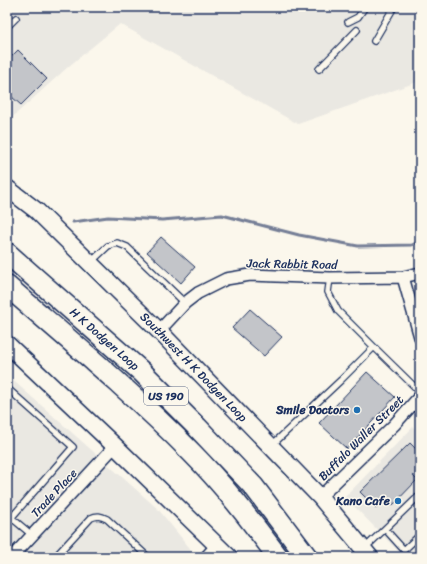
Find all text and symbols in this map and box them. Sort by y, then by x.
street label: Jack Rabbit Road [245,252,338,276]
street label: H K Dodgen Loop [64,302,145,377]
street label: Southwest H K Dodgen Loop [135,307,253,428]
road number: US 190 [144,387,188,405]
street label: Buffalo Waller Street [313,390,409,486]
place label: Smile Doctors [275,399,350,421]
marker: Smile Doctors [352,405,362,415]
street label: Trade Place [25,463,83,523]
place label: Kano Cafe [335,490,391,512]
marker: Kano Cafe [393,496,403,506]

